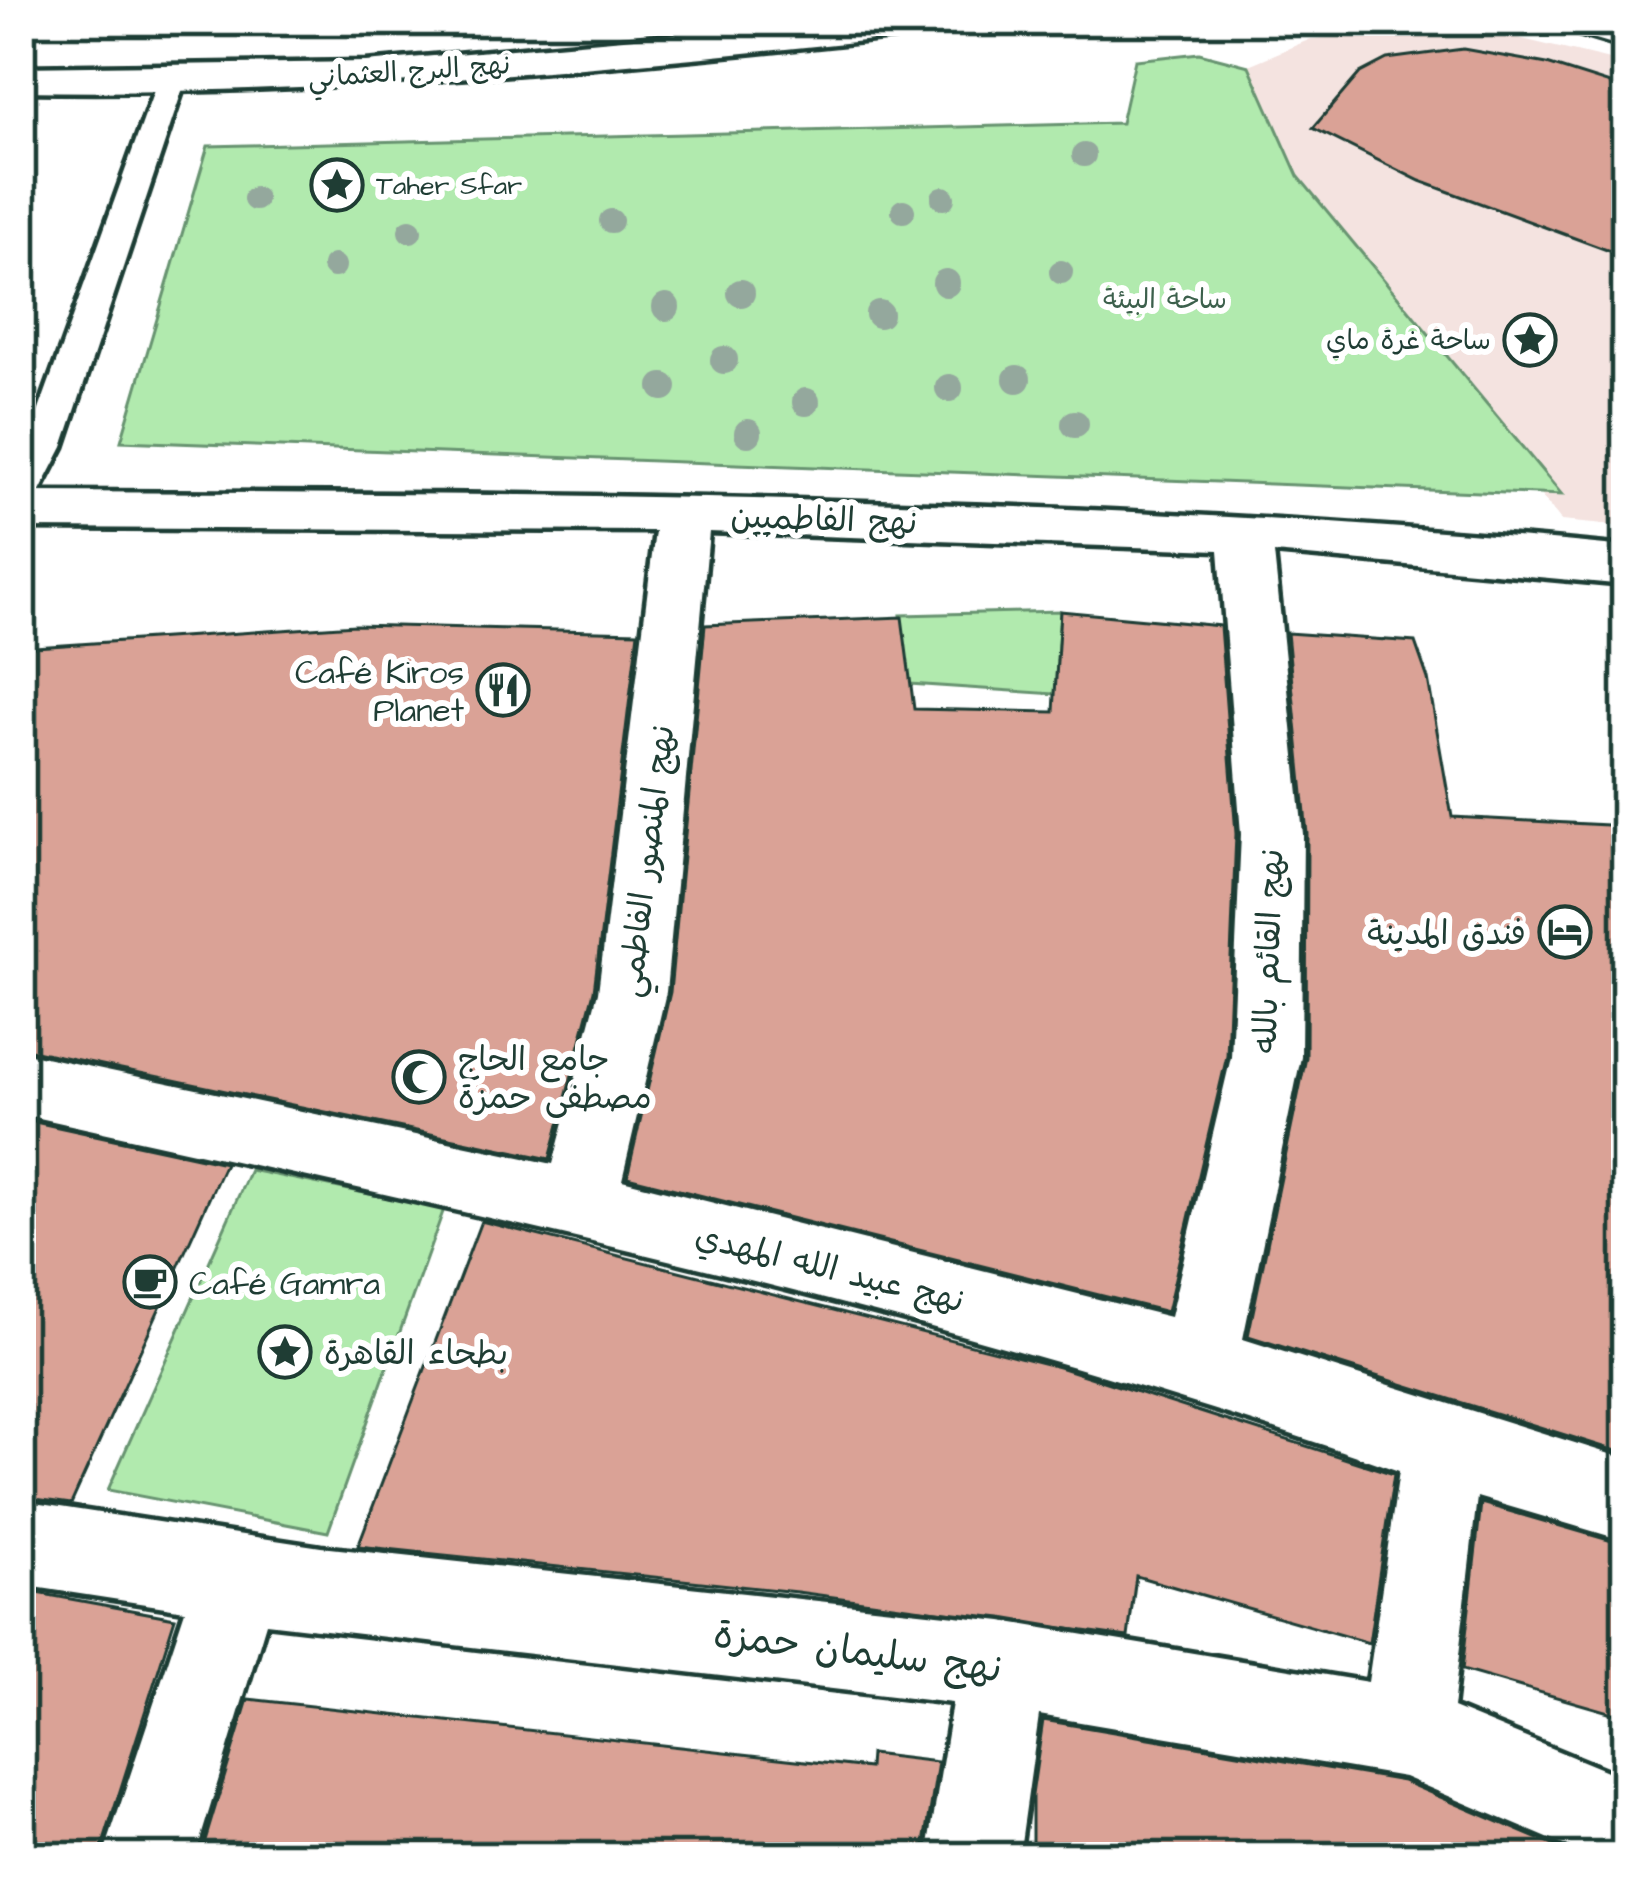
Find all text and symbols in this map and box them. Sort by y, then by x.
street label: نهج البرج العثماني [307,46,512,101]
place icon: Taher Sfar [309,157,365,213]
place label: Taher Sfar [376,167,522,205]
park label: ساحة البيئة [1103,281,1227,319]
place icon: ساحة غرة ماي [1502,312,1558,368]
place label: ساحة غرة ماي [1326,322,1491,360]
street label: نهج الفاطميين [730,494,918,546]
place label: Café Kiros Planet [295,650,464,734]
restaurant icon: Café Kiros Planet [475,662,531,718]
street label: نهج المنصور الفاطمي [607,722,691,1001]
street label: نهج القائم بالله [1242,848,1297,1054]
hotel icon: فندق المدينة [1537,904,1593,960]
place label: فندق المدينة [1367,911,1526,957]
place label: جامع الحاج مصطفى حمزة [458,1037,652,1121]
mosque icon: جامع الحاج مصطفى حمزة [391,1049,447,1105]
street label: نهج عبيد الله المهدي [690,1213,969,1325]
cafe icon: Café Gamra [122,1254,178,1310]
place label: Café Gamra [189,1261,380,1307]
place icon: بطحاء القاهرة [257,1324,313,1380]
place label: بطحاء القاهرة [324,1331,508,1377]
street label: نهج سليمان حمزة [710,1608,1005,1697]

